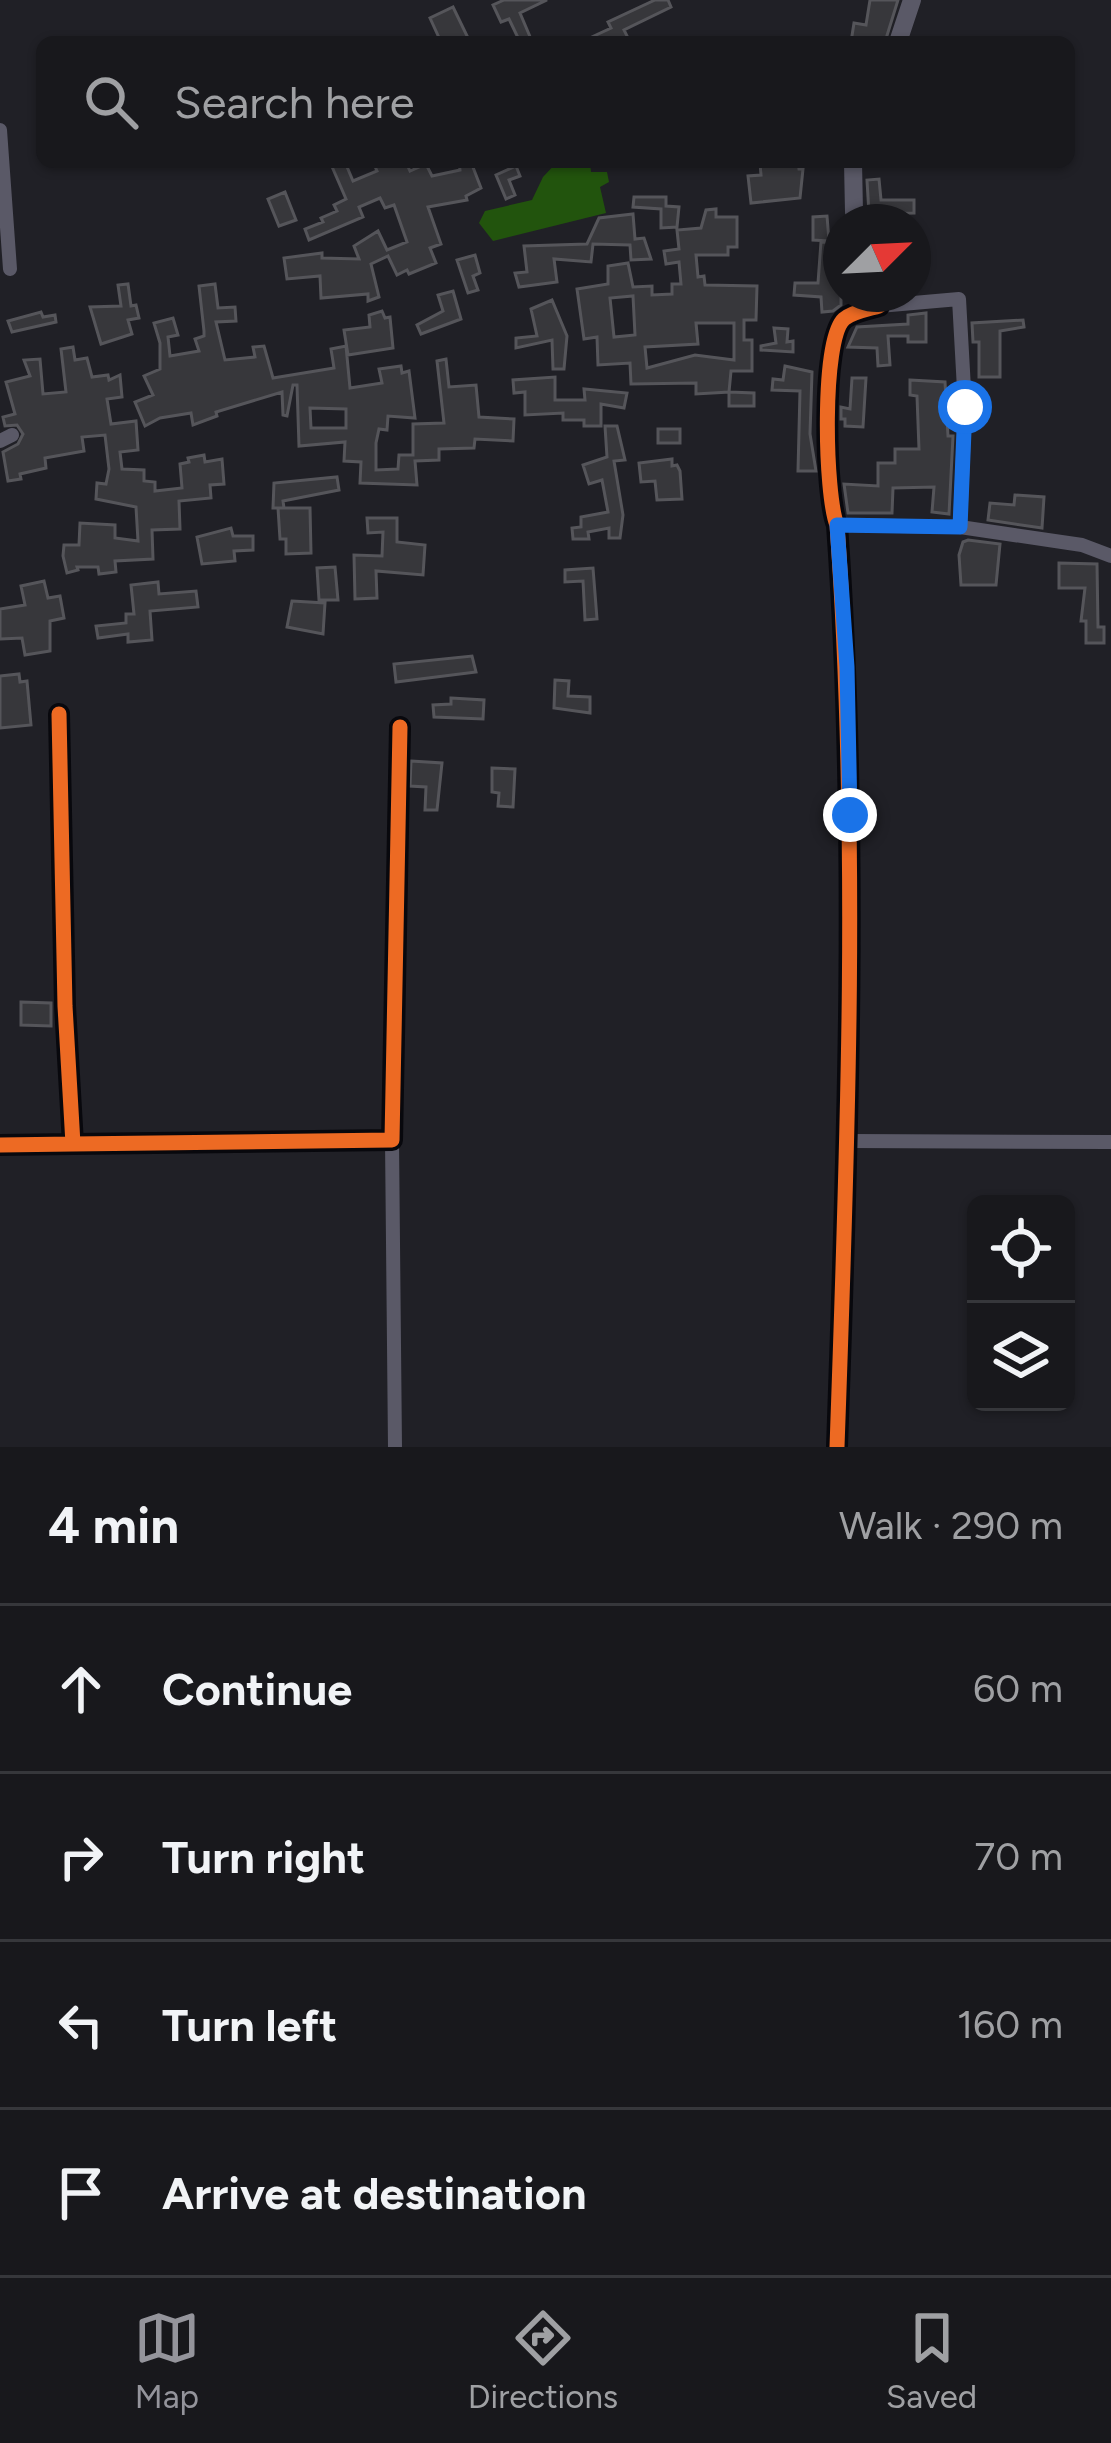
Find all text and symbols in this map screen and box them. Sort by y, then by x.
search box [36,36,1075,168]
icon: search [78,69,144,135]
text: Search here [174,75,414,129]
north arrow [823,204,931,312]
route start [938,380,992,434]
route end [823,788,877,842]
map controls [967,1195,1075,1411]
button: locate [967,1195,1075,1303]
button: layers [967,1303,1075,1411]
text: 4 min [48,1495,179,1556]
text: Walk · 290 m [839,1502,1063,1549]
icon: ahead [48,1656,114,1722]
text: Continue [162,1662,352,1716]
text: 60 m [973,1665,1063,1712]
icon: right [48,1824,114,1890]
text: Turn right [162,1830,365,1884]
text: 70 m [974,1833,1063,1880]
icon: left [48,1992,114,2058]
text: Turn left [162,1998,337,2052]
text: 160 m [957,2001,1063,2048]
icon: arrive [48,2160,114,2226]
text: Arrive at destination [162,2166,586,2220]
tab: Map [134,2305,200,2416]
tab: Directions [468,2305,618,2416]
tab: Saved [886,2305,977,2416]

